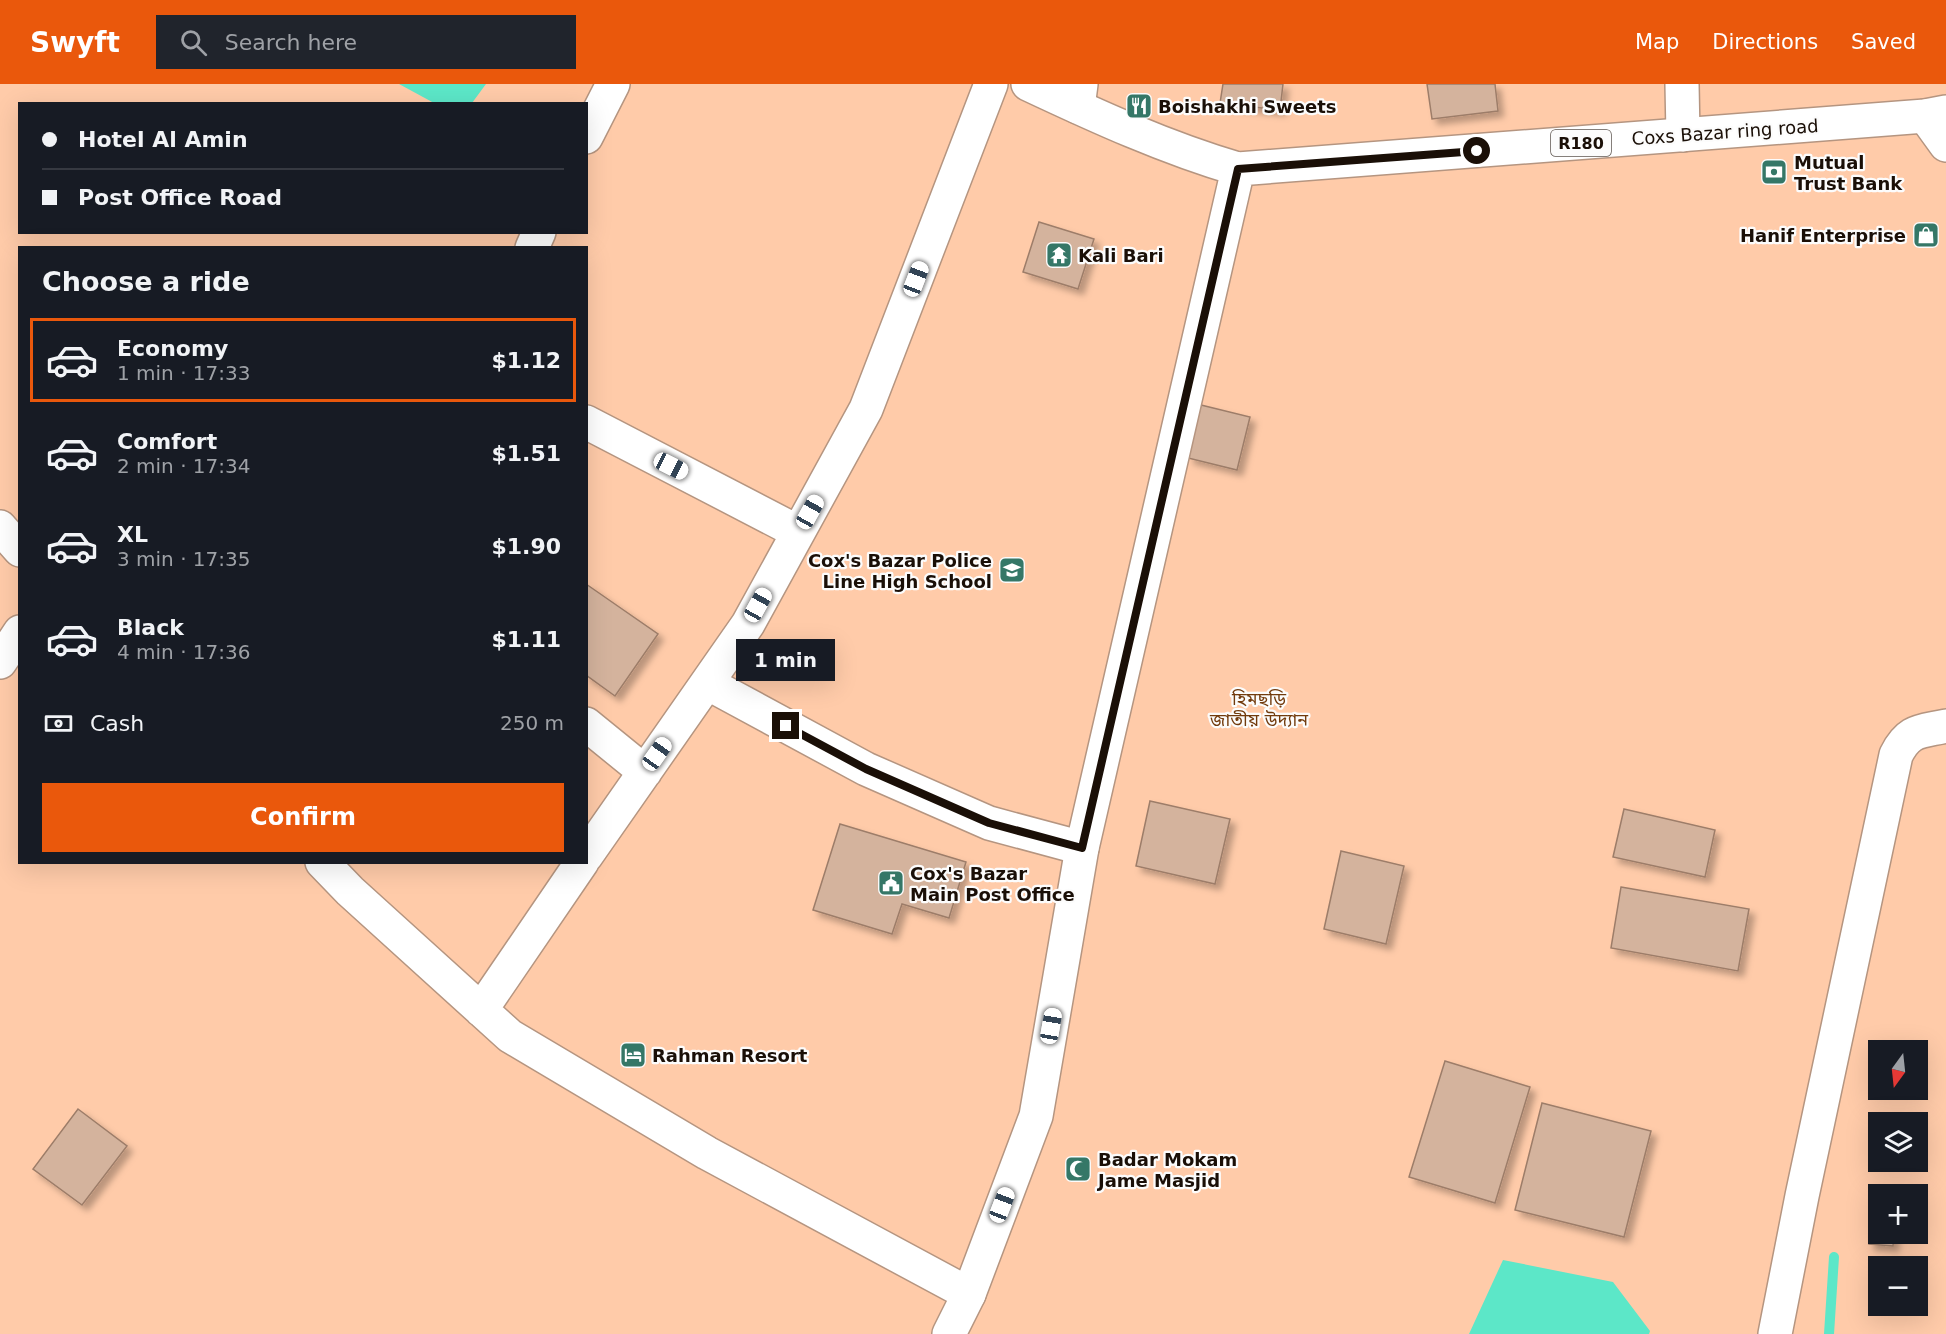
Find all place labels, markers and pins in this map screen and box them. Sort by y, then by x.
restaurant icon: Boishakhi Sweets [1124,91,1154,121]
place label: Boishakhi Sweets [1158,96,1336,117]
place label: Mutual Trust Bank [1794,152,1903,194]
bank icon: Mutual Trust Bank [1759,157,1789,187]
shop icon: Hanif Enterprise [1911,220,1941,250]
place label: Hanif Enterprise [1740,225,1906,246]
temple icon: Kali Bari [1044,240,1074,270]
place label: Kali Bari [1078,245,1164,266]
place label: Cox's Bazar Police Line High School [808,550,992,592]
school or university icon: Cox's Bazar Police Line High School [997,555,1027,585]
place label: Cox's Bazar Main Post Office [910,863,1075,905]
public building icon: Cox's Bazar Main Post Office [876,868,906,898]
hotel icon: Rahman Resort [618,1040,648,1070]
place label: Rahman Resort [652,1045,808,1066]
place label: Badar Mokam Jame Masjid [1096,1149,1237,1191]
mosque icon: Badar Mokam Jame Masjid [1063,1154,1093,1184]

